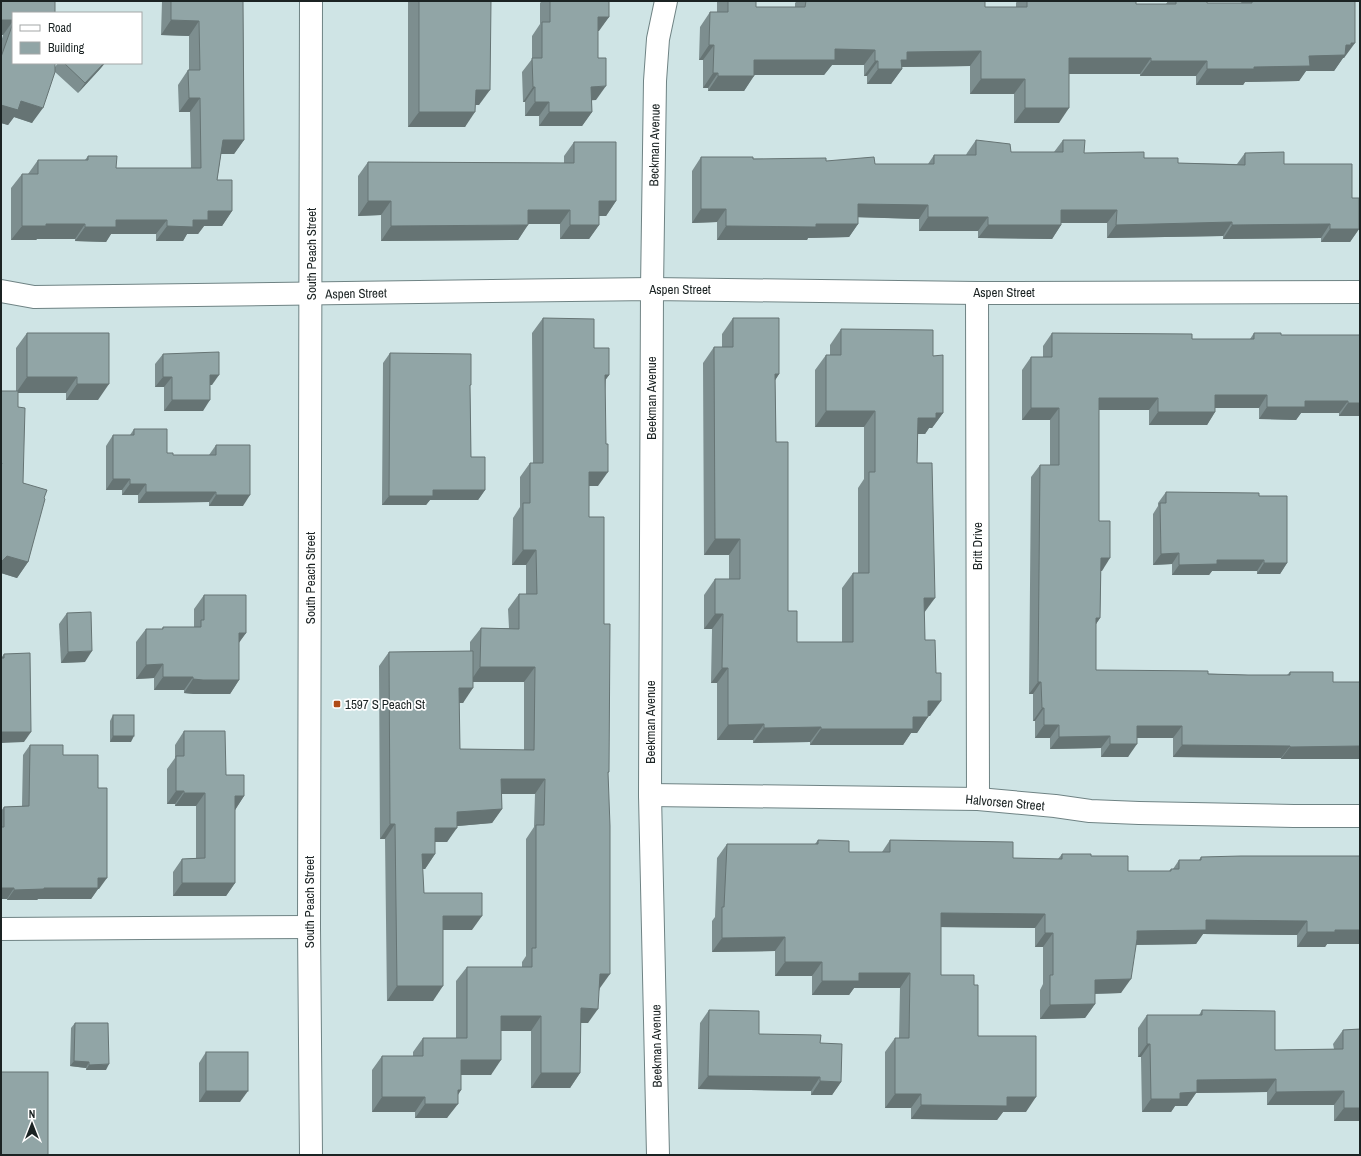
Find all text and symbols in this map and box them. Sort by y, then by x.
legend [12,12,142,64]
text: Road [48,20,72,36]
text: Building [48,40,85,56]
street label: Beckman Avenue [645,103,664,187]
street label: South Peach Street [303,208,320,300]
street label: Aspen Street [648,281,711,298]
street label: Aspen Street [324,284,387,303]
street label: Aspen Street [972,284,1035,301]
street label: Beekman Avenue [643,356,660,440]
street label: Britt Drive [969,522,986,570]
street label: South Peach Street [302,532,319,624]
street label: Beekman Avenue [642,680,659,764]
place label: 1597 S Peach St [345,696,425,713]
marker: 1597 S Peach St [332,699,342,709]
street label: Halvorsen Street [965,791,1045,814]
street label: South Peach Street [301,856,318,948]
street label: Beekman Avenue [647,1004,666,1088]
north arrow [12,1104,52,1144]
text: N [29,1107,35,1121]

